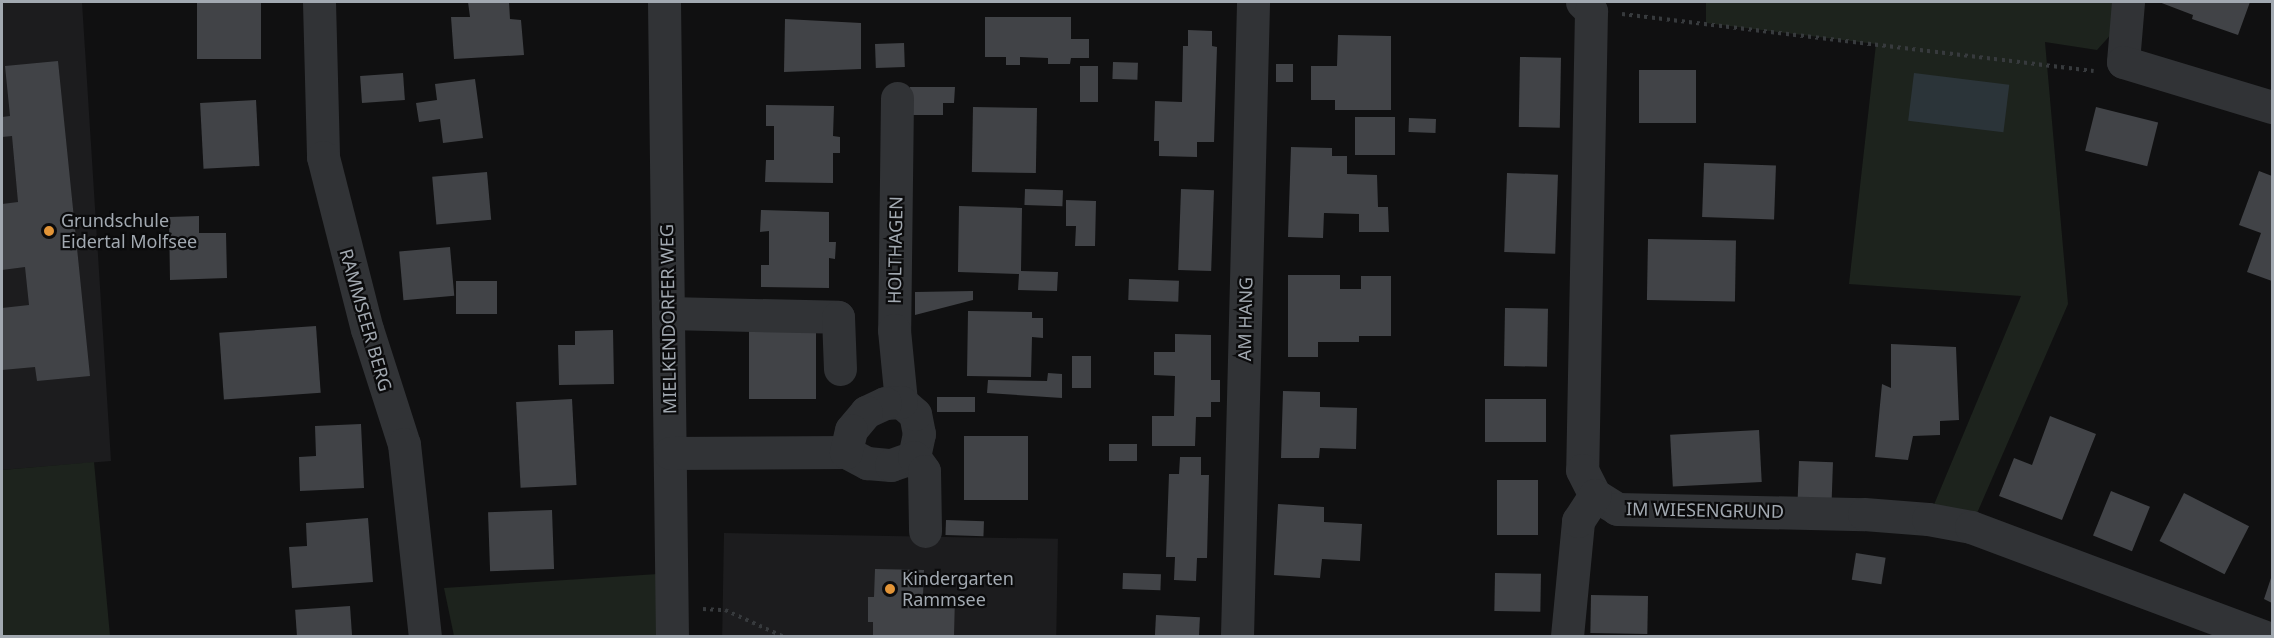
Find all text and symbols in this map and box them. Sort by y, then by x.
street label: HOLTHAGEN [883,196,907,304]
place label: Grundschule Eidertal Molfsee [61,210,197,252]
marker: Grundschule Eidertal Molfsee [42,224,56,238]
street label: MIELKENDORFER WEG [656,224,680,414]
street label: RAMMSEER BERG [335,246,397,394]
street label: AM HANG [1233,277,1257,361]
street label: IM WIESENGRUND [1626,498,1784,522]
place label: Kindergarten Rammsee [902,568,1014,610]
marker: Kindergarten Rammsee [883,582,897,596]

